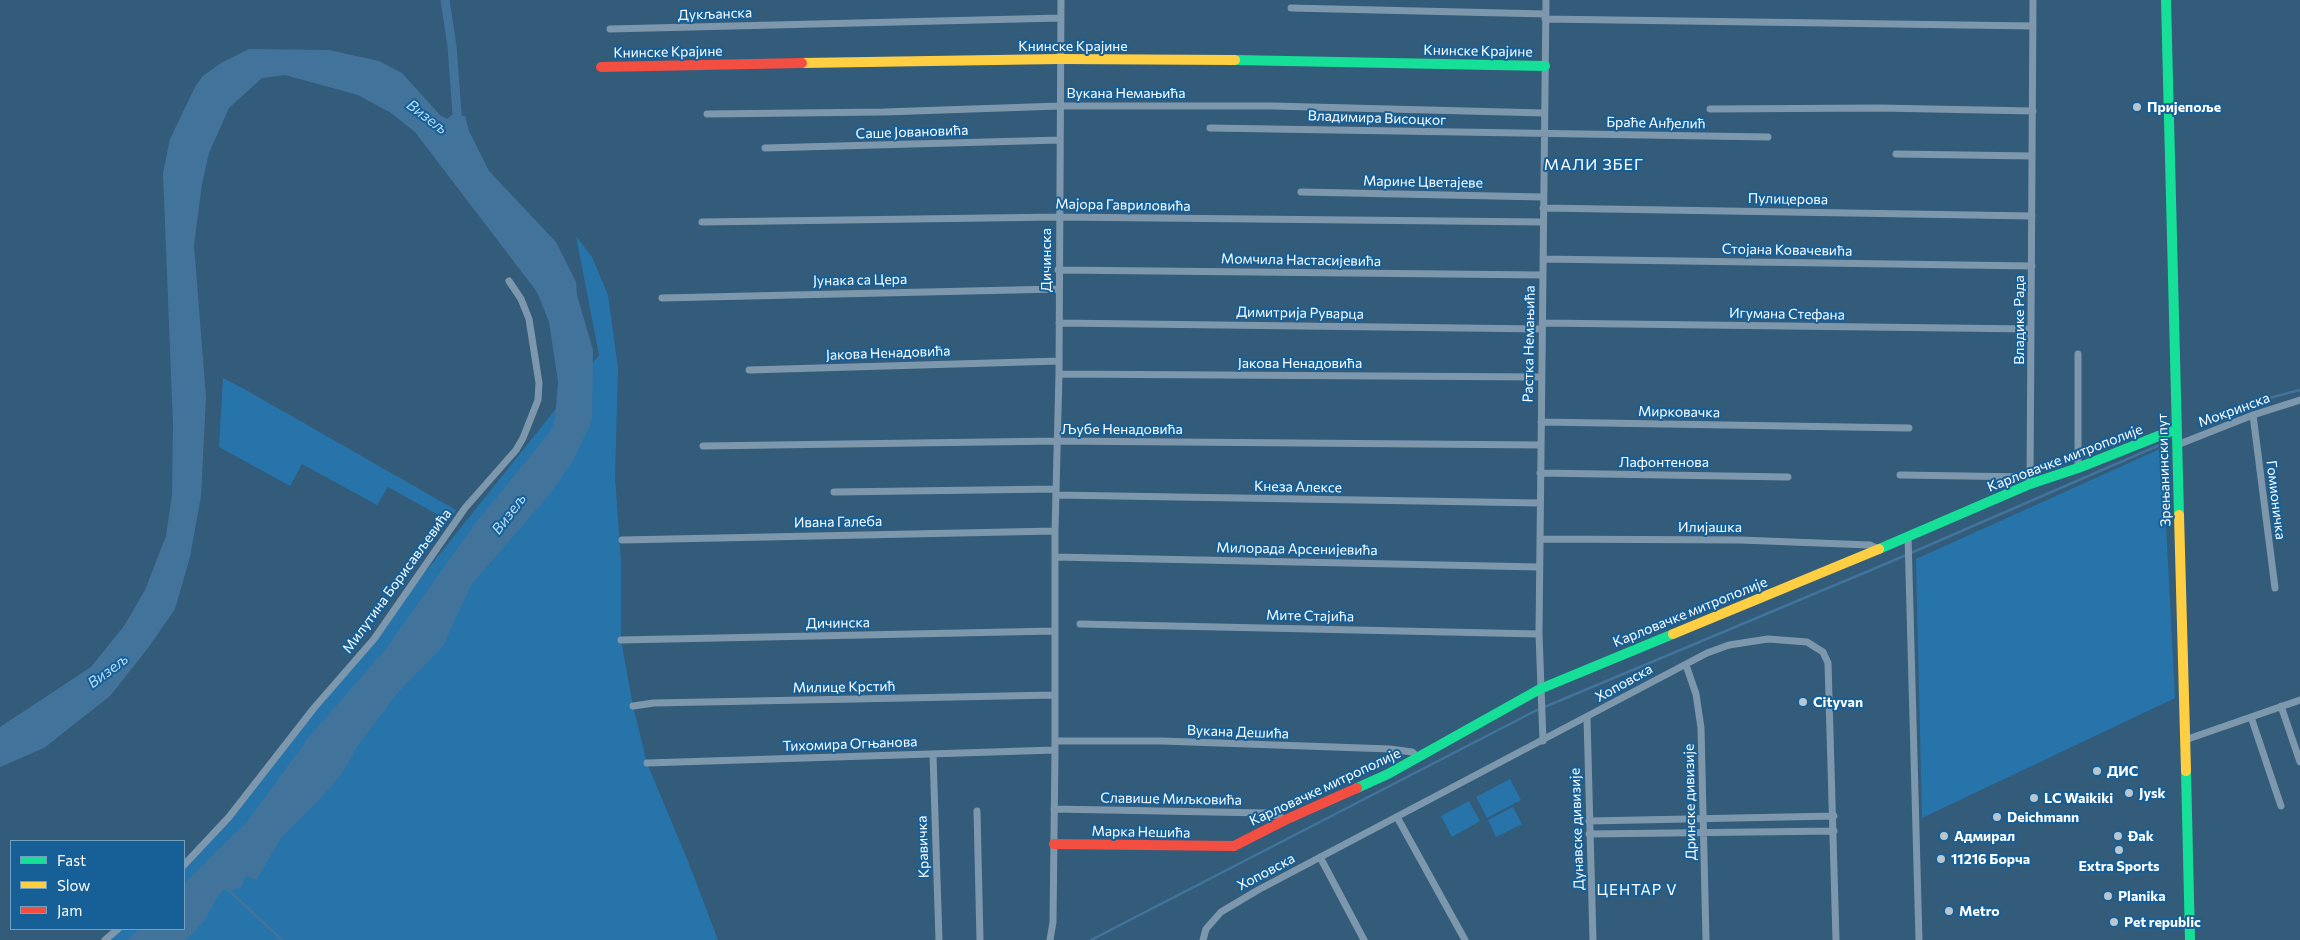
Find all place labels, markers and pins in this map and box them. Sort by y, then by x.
place label: Пријепоље [2147,99,2221,115]
marker: Пријепоље [2131,101,2143,113]
place label: Cityvan [1813,694,1863,710]
marker: Cityvan [1797,696,1809,708]
place label: ДИС [2107,763,2138,779]
marker: ДИС [2091,765,2103,777]
place label: Jysk [2139,785,2166,801]
marker: Jysk [2123,787,2135,799]
place label: LC Waikiki [2044,790,2113,806]
marker: LC Waikiki [2028,792,2040,804]
place label: Deichmann [2007,809,2079,825]
marker: Deichmann [1991,811,2003,823]
place label: Адмирал [1954,828,2015,844]
place label: Đak [2128,828,2154,844]
marker: Адмирал [1938,830,1950,842]
marker: Đak [2112,830,2124,842]
marker: Extra Sports [2113,844,2125,856]
place label: 11216 Борча [1951,851,2030,867]
marker: 11216 Борча [1935,853,1947,865]
place label: Extra Sports [2078,858,2160,874]
place label: Planika [2118,888,2166,904]
marker: Planika [2102,890,2114,902]
place label: Metro [1959,903,2000,919]
marker: Metro [1943,905,1955,917]
place label: Pet republic [2124,914,2201,930]
marker: Pet republic [2108,916,2120,928]

